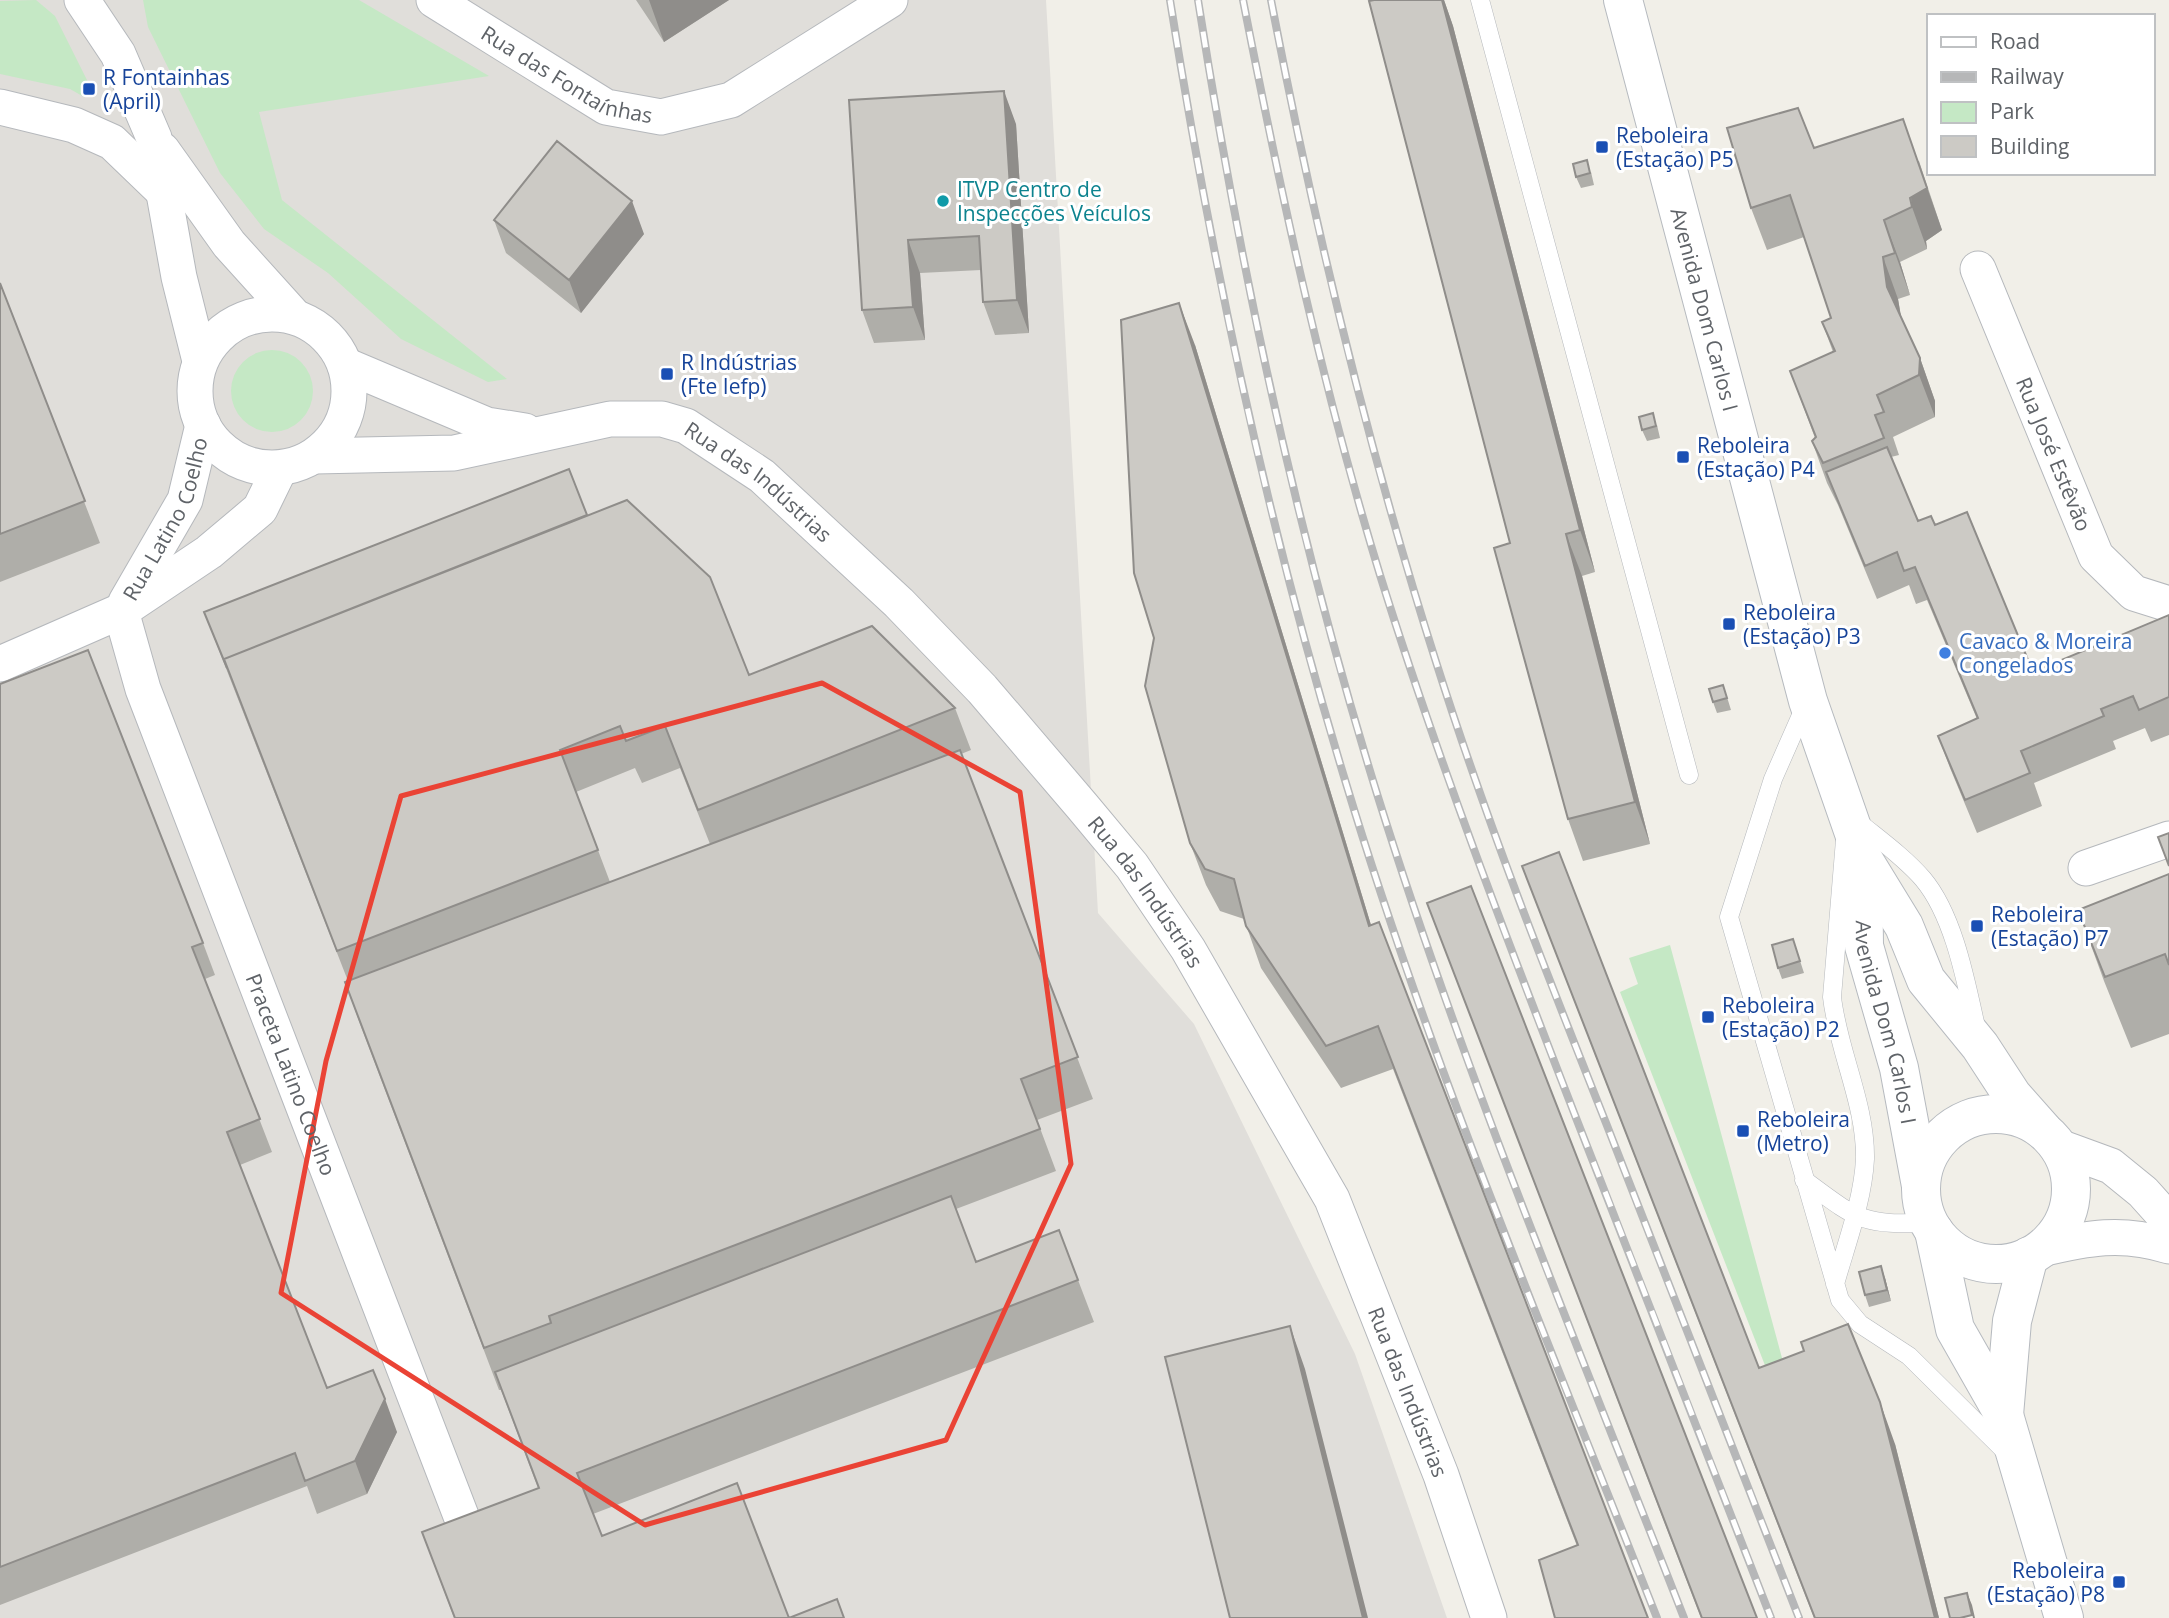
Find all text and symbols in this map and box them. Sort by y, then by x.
legend [1927,14,2155,175]
street label: Rua das Fontaínhas [476,19,655,129]
text: Road [1990,27,2040,55]
text: Railway [1990,62,2064,90]
place label: R Fontainhas (April) [103,63,230,115]
marker: R Fontainhas (April) [81,81,97,97]
text: Park [1990,97,2034,125]
place label: Reboleira (Estação) P5 [1616,121,1734,173]
text: Building [1990,132,2069,160]
marker: Reboleira (Estação) P5 [1594,139,1610,155]
place label: ITVP Centro de Inspecções Veículos [957,175,1151,227]
marker: ITVP Centro de Inspecções Veículos [935,193,951,209]
street label: Avenida Dom Carlos I [1664,205,1745,414]
place label: R Indústrias (Fte Iefp) [681,348,797,400]
marker: R Indústrias (Fte Iefp) [659,366,675,382]
street label: Rua José Estêvão [2010,373,2098,535]
street label: Rua das Indústrias [679,415,838,548]
place label: Reboleira (Estação) P4 [1697,431,1815,483]
street label: Rua Latino Coelho [116,434,214,606]
marker: Reboleira (Estação) P4 [1675,449,1691,465]
place label: Reboleira (Estação) P3 [1743,598,1861,650]
marker: Reboleira (Estação) P3 [1721,616,1737,632]
place label: Cavaco & Moreira Congelados [1959,627,2132,679]
marker: Cavaco & Moreira Congelados [1937,645,1953,661]
street label: Rua das Indústrias [1082,810,1210,973]
place label: Reboleira (Estação) P7 [1991,900,2109,952]
marker: Reboleira (Estação) P7 [1969,918,1985,934]
street label: Avenida Dom Carlos I [1850,920,1923,1126]
street label: Praceta Latino Coelho [240,969,343,1180]
place label: Reboleira (Estação) P2 [1722,991,1840,1043]
marker: Reboleira (Estação) P2 [1700,1009,1716,1025]
place label: Reboleira (Metro) [1757,1105,1850,1157]
marker: Reboleira (Metro) [1735,1123,1751,1139]
street label: Rua das Indústrias [1362,1303,1454,1481]
place label: Reboleira (Estação) P8 [1987,1556,2105,1608]
marker: Reboleira (Estação) P8 [2111,1574,2127,1590]

